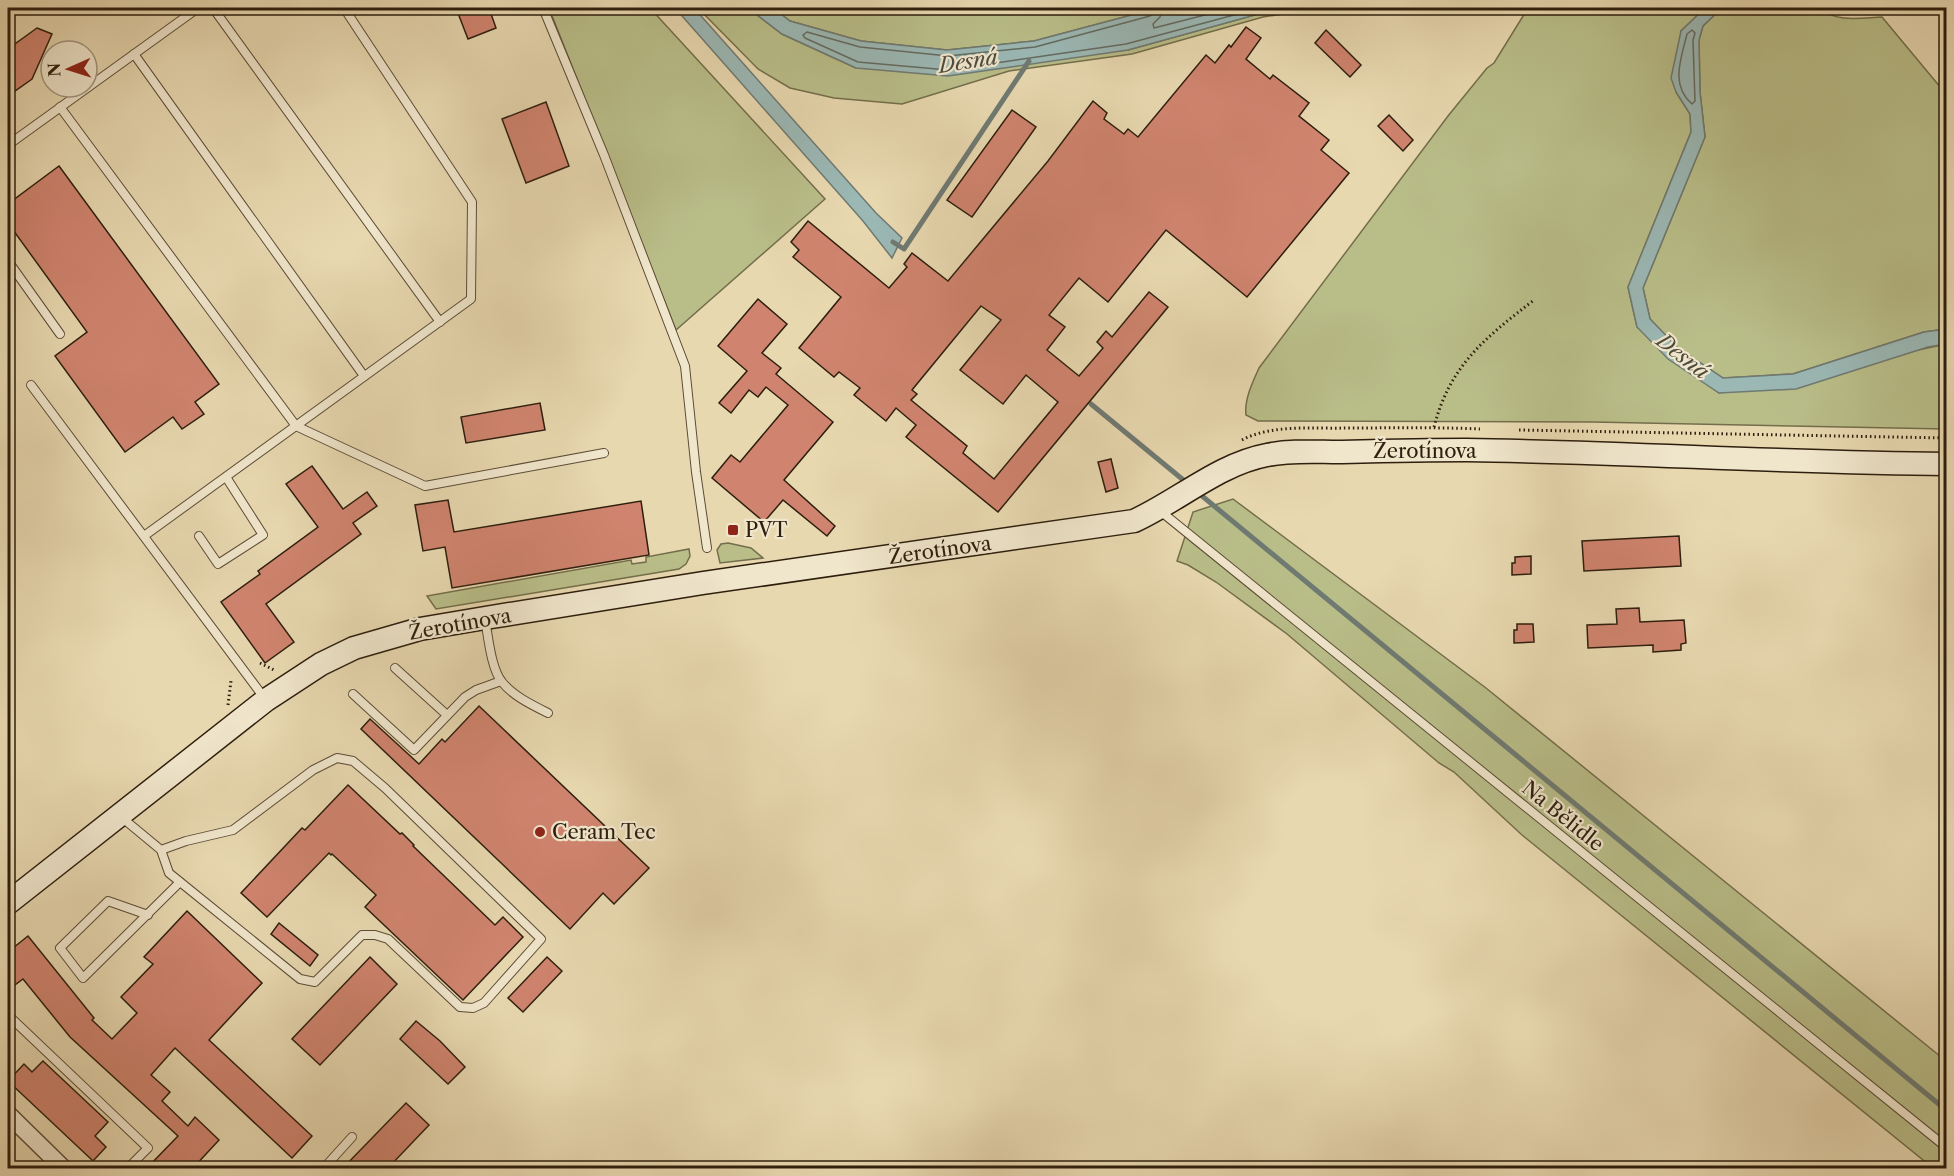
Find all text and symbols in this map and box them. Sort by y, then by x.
north arrow [39,39,99,99]
water label: Desná [935,44,1000,78]
text: N [44,62,64,77]
water label: Desná [1650,327,1714,384]
street label: Žerotínova [1373,438,1477,463]
place label: PVT [745,518,787,542]
marker: PVT [726,523,740,537]
street label: Žerotínova [887,530,993,569]
street label: Žerotínova [407,602,513,645]
street label: Na Bělidle [1517,776,1609,856]
place label: Ceram Tec [552,820,656,844]
marker: Ceram Tec [533,825,547,839]

